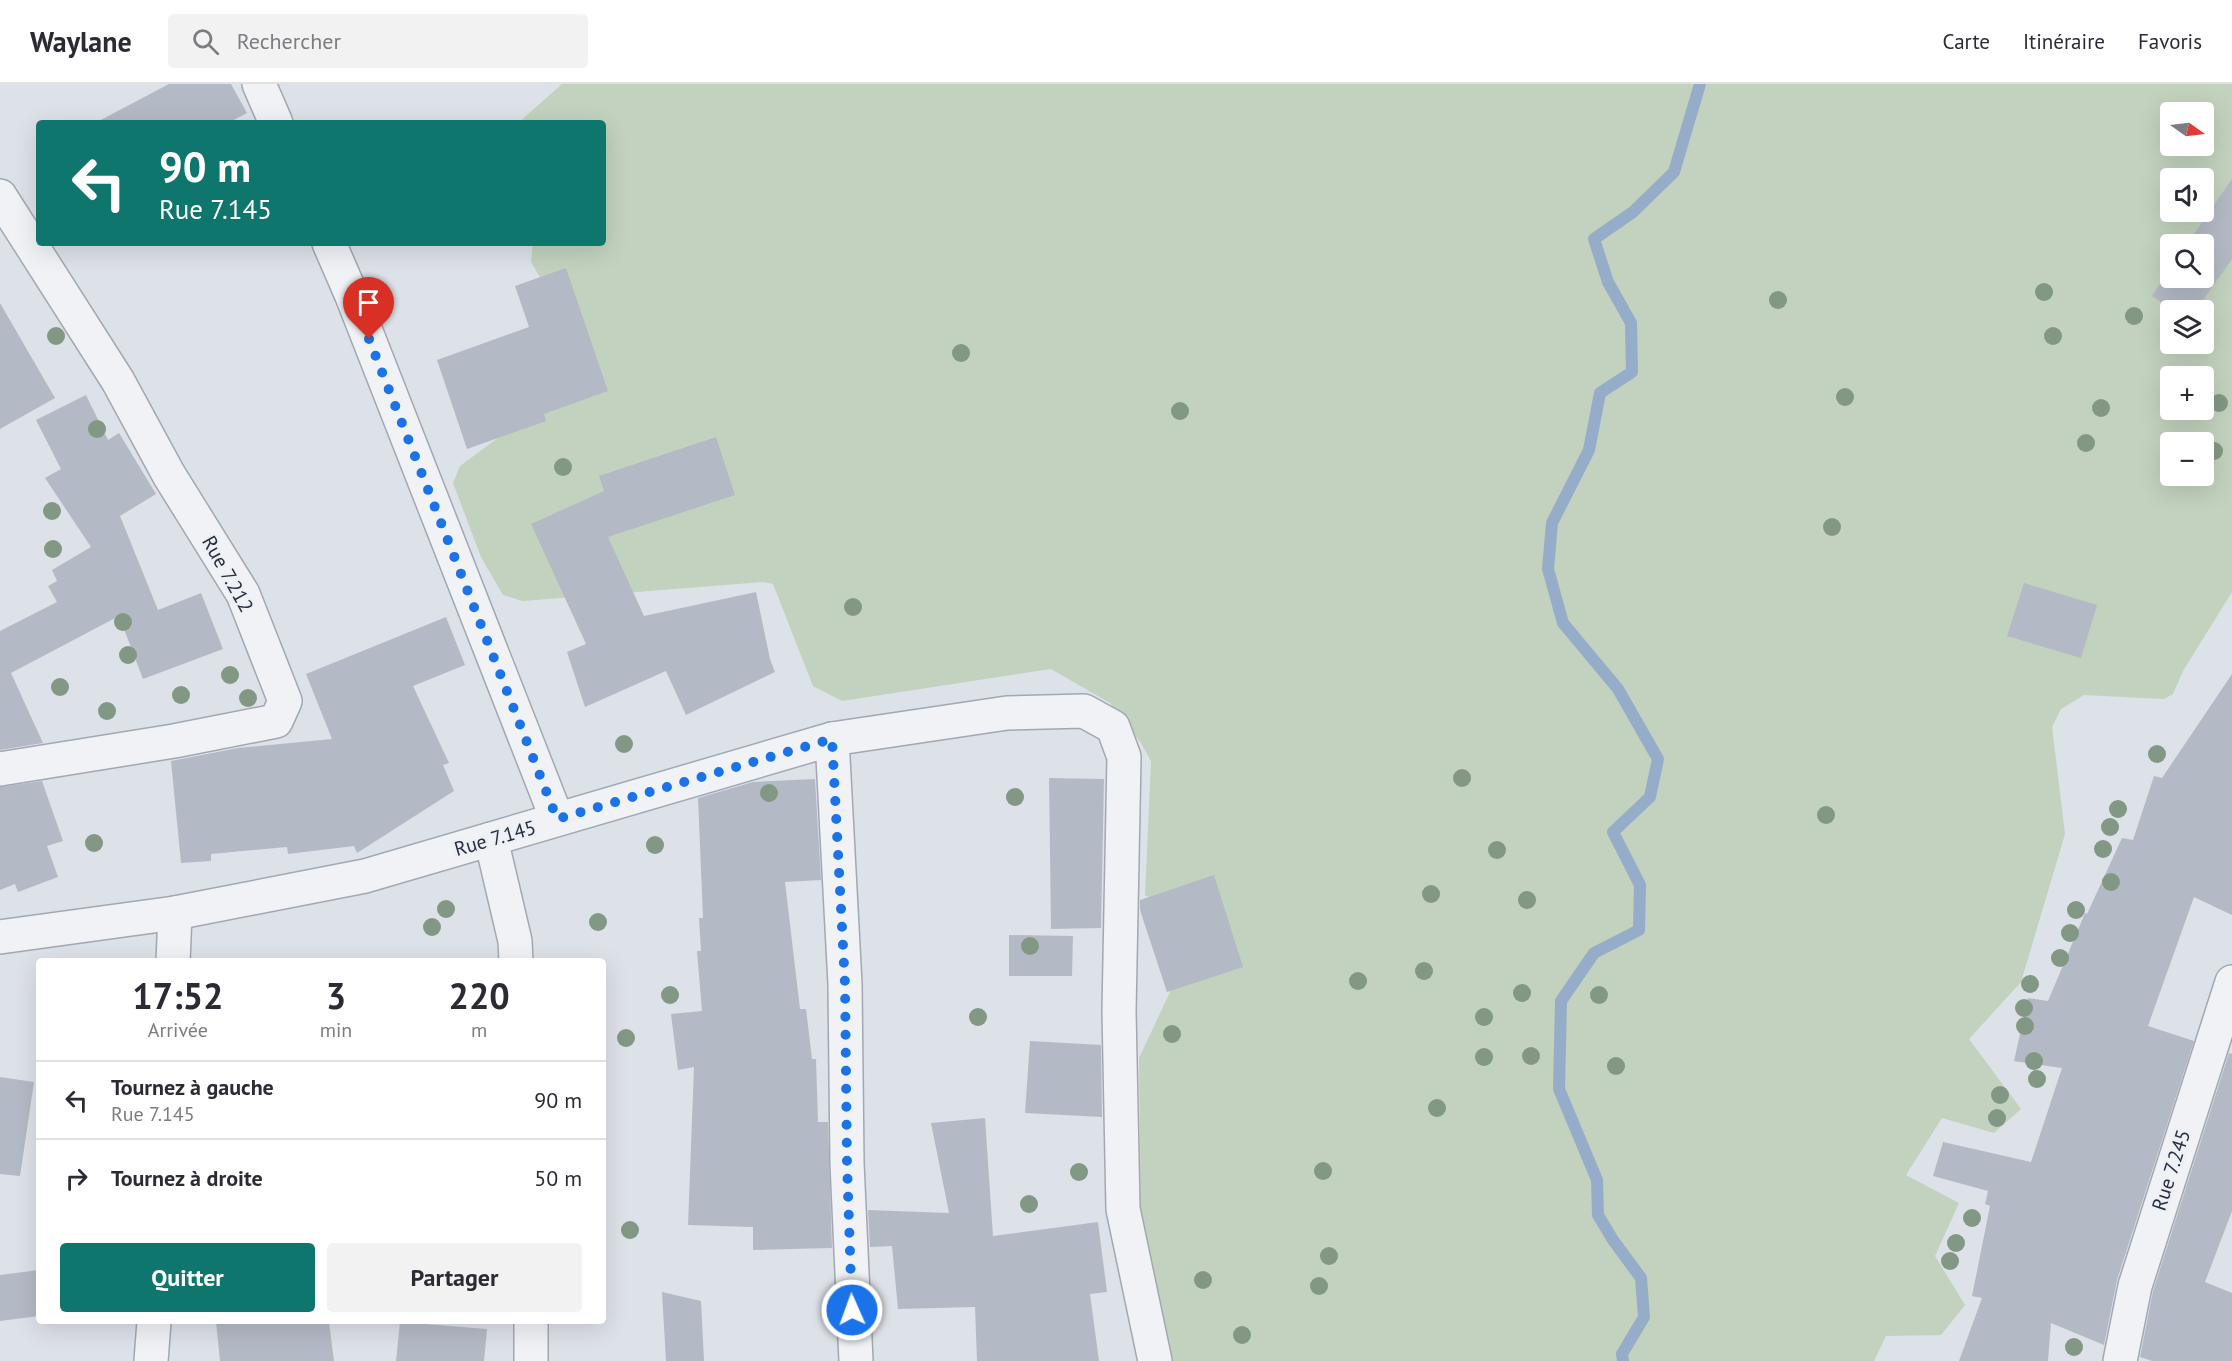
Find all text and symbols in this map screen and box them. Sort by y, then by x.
search box [168,14,588,68]
text: Waylane [30,23,132,60]
icon: search [189,25,222,58]
text: Rechercher [237,27,341,55]
text: Carte [1943,28,1990,55]
text: Itinéraire [2023,28,2105,55]
text: Favoris [2138,28,2202,55]
north arrow [2160,102,2214,156]
map controls [2160,102,2214,486]
text: 90 m [159,139,251,194]
icon: left [60,144,138,222]
button: sound [2160,168,2214,222]
text: Rue 7.145 [159,192,272,226]
button: search [2160,234,2214,288]
pin [343,277,394,339]
icon: arrive [352,286,385,319]
button: layers [2160,300,2214,354]
button: + [2160,366,2214,420]
button: − [2160,432,2214,486]
street label: Rue 7.212 [196,531,260,617]
street label: Rue 7.145 [451,814,539,862]
text: 17:52 [132,972,224,1019]
text: 3 [326,972,346,1019]
text: 220 [449,972,510,1019]
text: Arrivée [148,1017,208,1043]
text: min [320,1017,352,1043]
text: m [471,1017,487,1043]
text: Tournez à gauche [111,1073,274,1101]
icon: left [60,1084,93,1117]
text: 90 m [534,1086,582,1114]
text: Rue 7.145 [111,1101,195,1127]
street label: Rue 7.245 [2146,1126,2196,1214]
icon: right [60,1162,93,1195]
text: Tournez à droite [111,1164,263,1192]
text: 50 m [534,1164,582,1192]
button: Quitter [60,1243,315,1312]
button: Partager [327,1243,582,1312]
position arrow [820,1278,884,1342]

